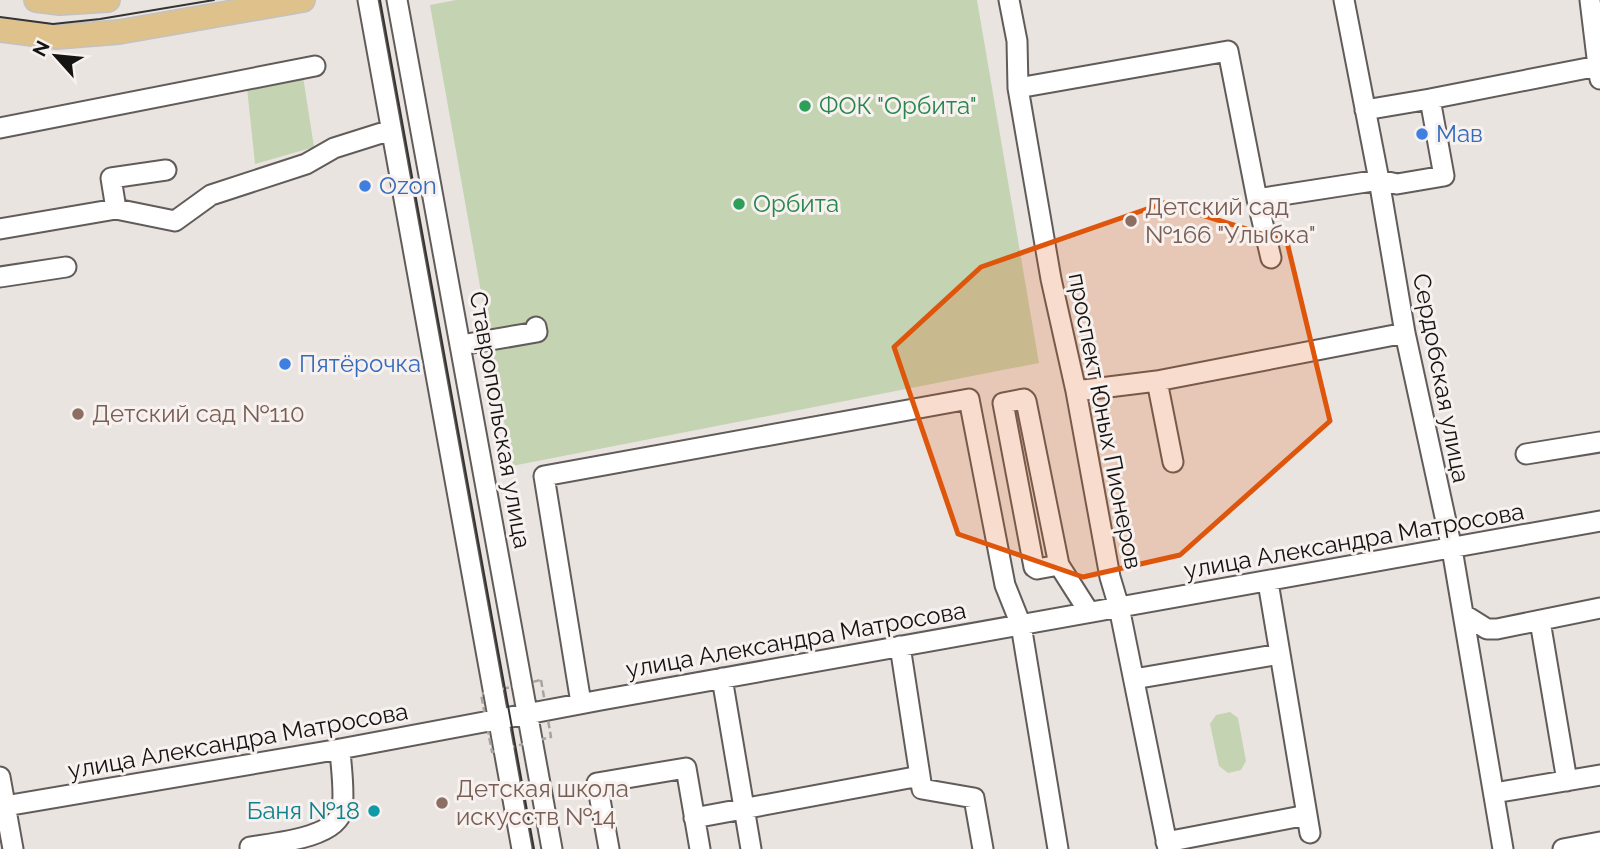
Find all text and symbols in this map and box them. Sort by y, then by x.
north arrow [21,21,91,91]
text: N [28,37,54,60]
place label: ФОК "Орбита" [819,91,977,120]
marker: ФОК "Орбита" [797,98,813,114]
place label: Мав [1436,119,1483,148]
marker: Мав [1414,126,1430,142]
place label: Ozon [379,171,437,200]
marker: Ozon [357,178,373,194]
place label: Орбита [753,189,839,218]
place label: Детский сад №166 "Улыбка" [1145,192,1316,249]
marker: Орбита [731,196,747,212]
marker: Детский сад №166 "Улыбка" [1123,213,1139,229]
street label: проспект Юных Пионеров [1063,270,1148,572]
street label: Сердобская улица [1407,271,1476,485]
street label: Ставропольская улица [464,289,537,551]
place label: Пятёрочка [299,349,421,378]
marker: Пятёрочка [277,356,293,372]
place label: Детский сад №110 [92,399,305,428]
marker: Детский сад №110 [70,406,86,422]
street label: улица Александра Матросова [1182,496,1526,585]
street label: улица Александра Матросова [624,595,968,684]
street label: улица Александра Матросова [66,696,410,785]
place label: Детская школа искусств №14 [456,774,629,831]
marker: Детская школа искусств №14 [434,795,450,811]
place label: Баня №18 [247,796,360,825]
marker: Баня №18 [366,803,382,819]

